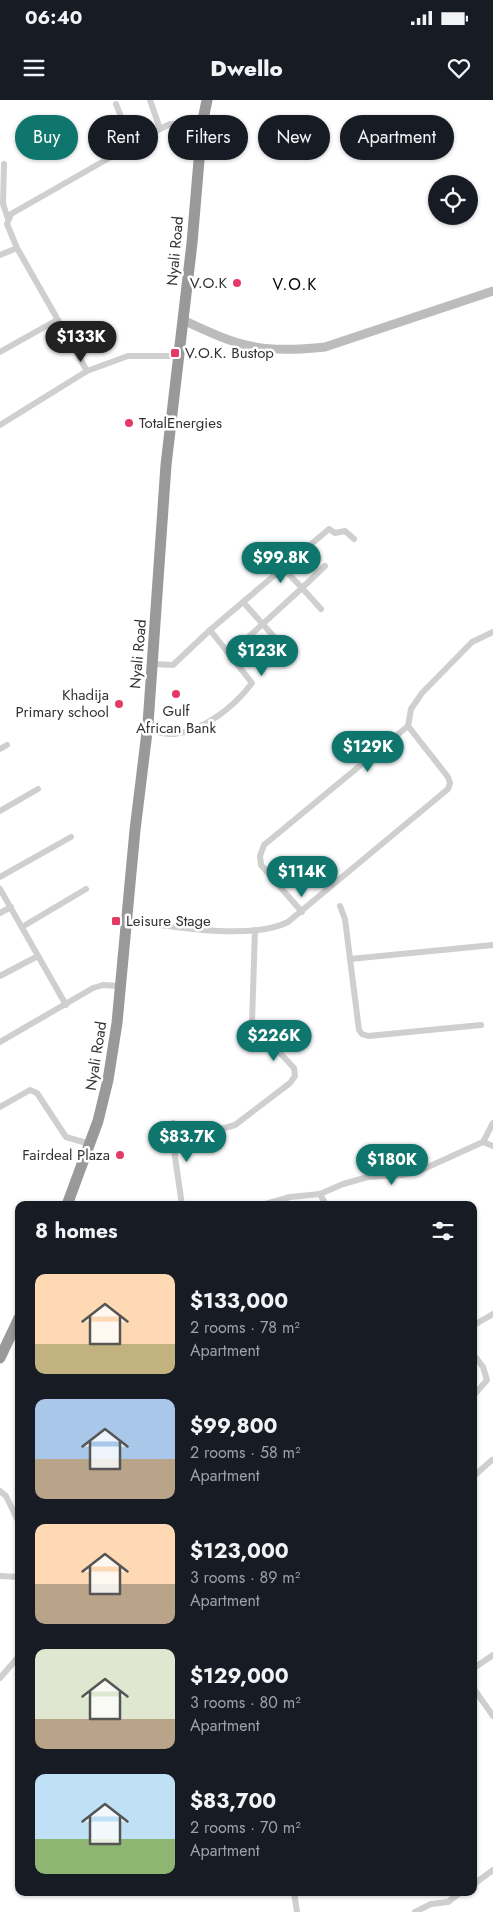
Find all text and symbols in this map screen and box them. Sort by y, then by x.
text: 06:40 [25,4,82,31]
text: Dwello [210,52,283,84]
icon: menu [20,54,48,82]
icon: heart [445,54,473,82]
chip: Buy [15,115,78,160]
chip: Rent [88,115,158,160]
chip: Filters [168,115,248,160]
chip: New [258,115,330,160]
chip: Apartment [340,115,454,160]
map controls [428,175,478,225]
button: locate [428,175,478,225]
street label: Nyali Road [161,215,189,287]
place label: V.O.K [190,272,228,294]
district label: V.O.K [273,273,317,296]
marker: V.O.K [231,277,243,289]
pin: $133K [46,320,116,363]
text: $133K [56,325,106,348]
place label: V.O.K. Bustop [185,342,274,364]
marker: V.O.K. Bustop [169,347,181,359]
place label: TotalEnergies [139,412,222,434]
marker: TotalEnergies [123,417,135,429]
pin: $99.8K [240,542,322,584]
text: $99.8K [253,546,309,569]
street label: Nyali Road [124,618,152,690]
pin: $123K [227,634,297,677]
text: $123K [237,639,287,662]
place label: Khadija Primary school [16,684,109,723]
marker: Gulf African Bank [170,688,182,700]
marker: Khadija Primary school [113,698,125,710]
place label: Gulf African Bank [136,700,216,739]
pin: $129K [333,730,403,773]
text: $129K [343,735,393,758]
pin: $114K [267,856,337,898]
text: $114K [278,860,326,883]
place label: Leisure Stage [126,910,211,932]
marker: Leisure Stage [110,915,122,927]
street label: Nyali Road [80,1020,112,1092]
pin: $226K [239,1020,309,1062]
text: $226K [248,1024,300,1047]
pin: $83.7K [146,1120,228,1163]
text: $83.7K [159,1125,215,1148]
place label: Fairdeal Plaza [22,1144,110,1166]
pin: $180K [357,1144,427,1186]
text: $180K [367,1148,417,1171]
marker: Fairdeal Plaza [114,1149,126,1161]
text: 8 homes [35,1216,118,1246]
icon: filters [429,1217,457,1245]
text: $133,000 [190,1286,288,1316]
icon: home [75,1294,135,1354]
text: 2 rooms · 78 m² [190,1316,300,1339]
text: Apartment [190,1339,260,1362]
text: $99,800 [190,1411,277,1441]
icon: home [75,1419,135,1479]
text: 2 rooms · 58 m² [190,1441,301,1464]
text: Apartment [190,1464,260,1487]
text: $123,000 [190,1536,289,1566]
icon: home [75,1544,135,1604]
text: 3 rooms · 89 m² [190,1566,300,1589]
text: Apartment [190,1589,260,1612]
text: $129,000 [190,1661,289,1691]
icon: home [75,1669,135,1729]
text: 3 rooms · 80 m² [190,1691,301,1714]
text: Apartment [190,1714,260,1737]
text: $83,700 [190,1786,276,1816]
icon: home [75,1794,135,1854]
text: 2 rooms · 70 m² [190,1816,301,1839]
text: Apartment [190,1839,260,1862]

